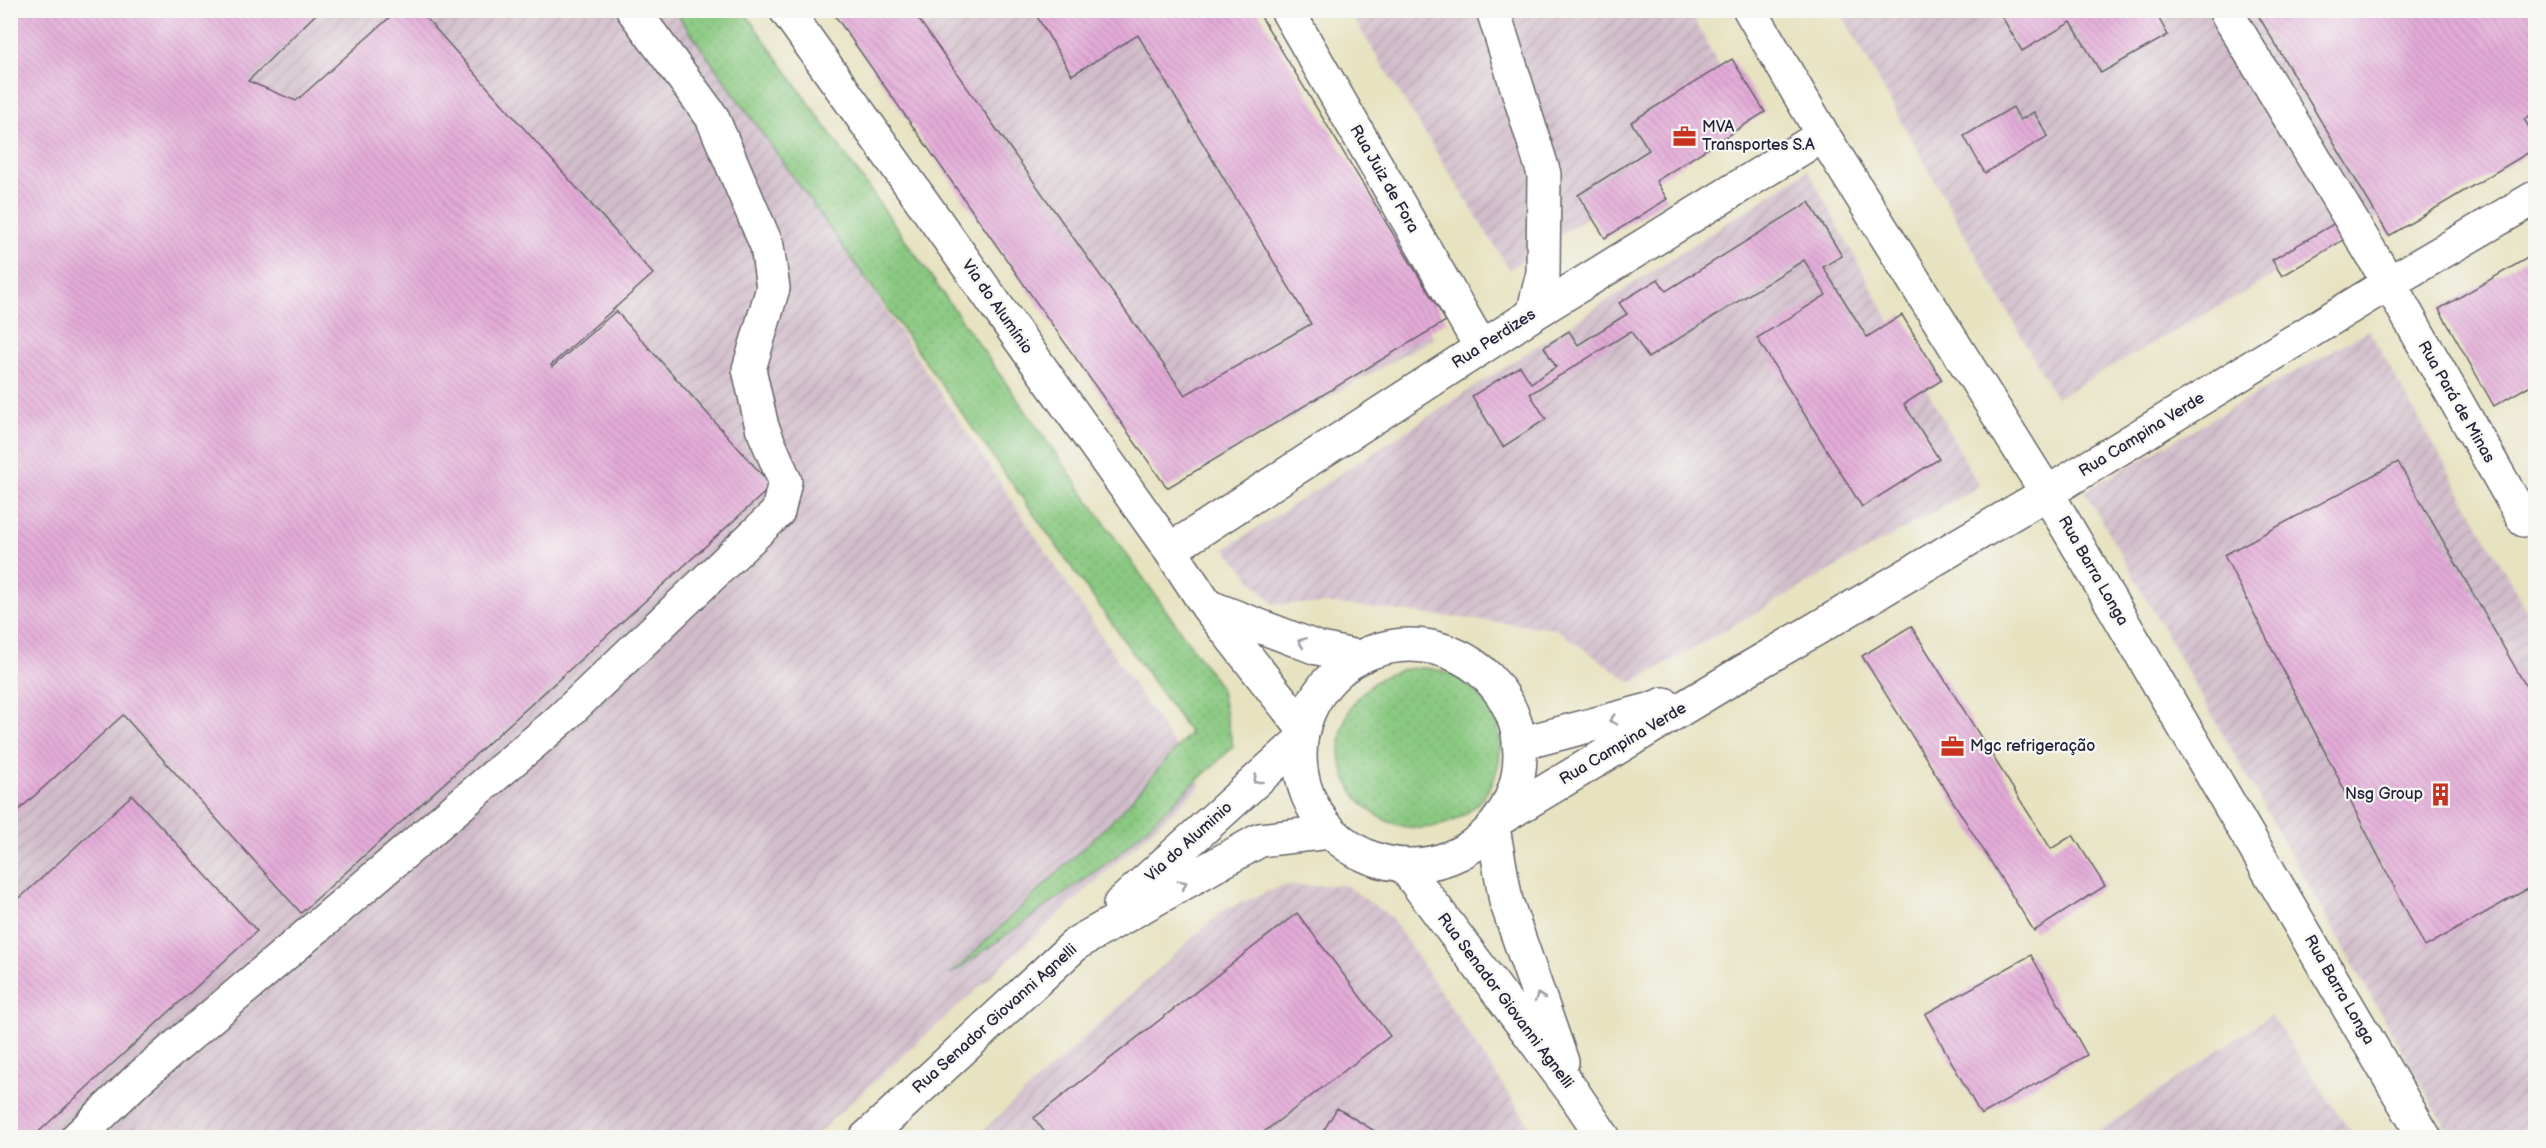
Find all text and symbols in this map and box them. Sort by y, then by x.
place label: MVA Transportes S.A [1702,118,1815,155]
street label: Rua Juiz de Fora [1345,122,1423,236]
office icon: MVA Transportes S.A [1671,123,1697,149]
street label: Via do Alumínio [957,256,1037,358]
street label: Rua Perdizes [1449,305,1539,373]
street label: Rua Pará de Minas [2413,338,2499,466]
street label: Rua Campina Verde [2076,388,2209,481]
street label: Rua Barra Longa [2054,513,2132,629]
one-way arrow [1297,637,1308,649]
street label: Rua Campina Verde [1556,698,1690,789]
one-way arrow [1608,712,1618,725]
office icon: Mgc refrigeração [1939,733,1965,759]
place label: Mgc refrigeração [1970,737,2095,756]
one-way arrow [1253,773,1264,784]
building icon: Nsg Group [2428,781,2454,807]
place label: Nsg Group [2345,785,2423,804]
street label: Via do Aluminio [1142,798,1236,886]
one-way arrow [1177,879,1187,891]
street label: Rua Senador Giovanni Agnelli [1433,910,1577,1092]
street label: Rua Barra Longa [2300,932,2378,1048]
street label: Rua Senador Giovanni Agnelli [909,940,1081,1098]
one-way arrow [1534,992,1547,1003]

